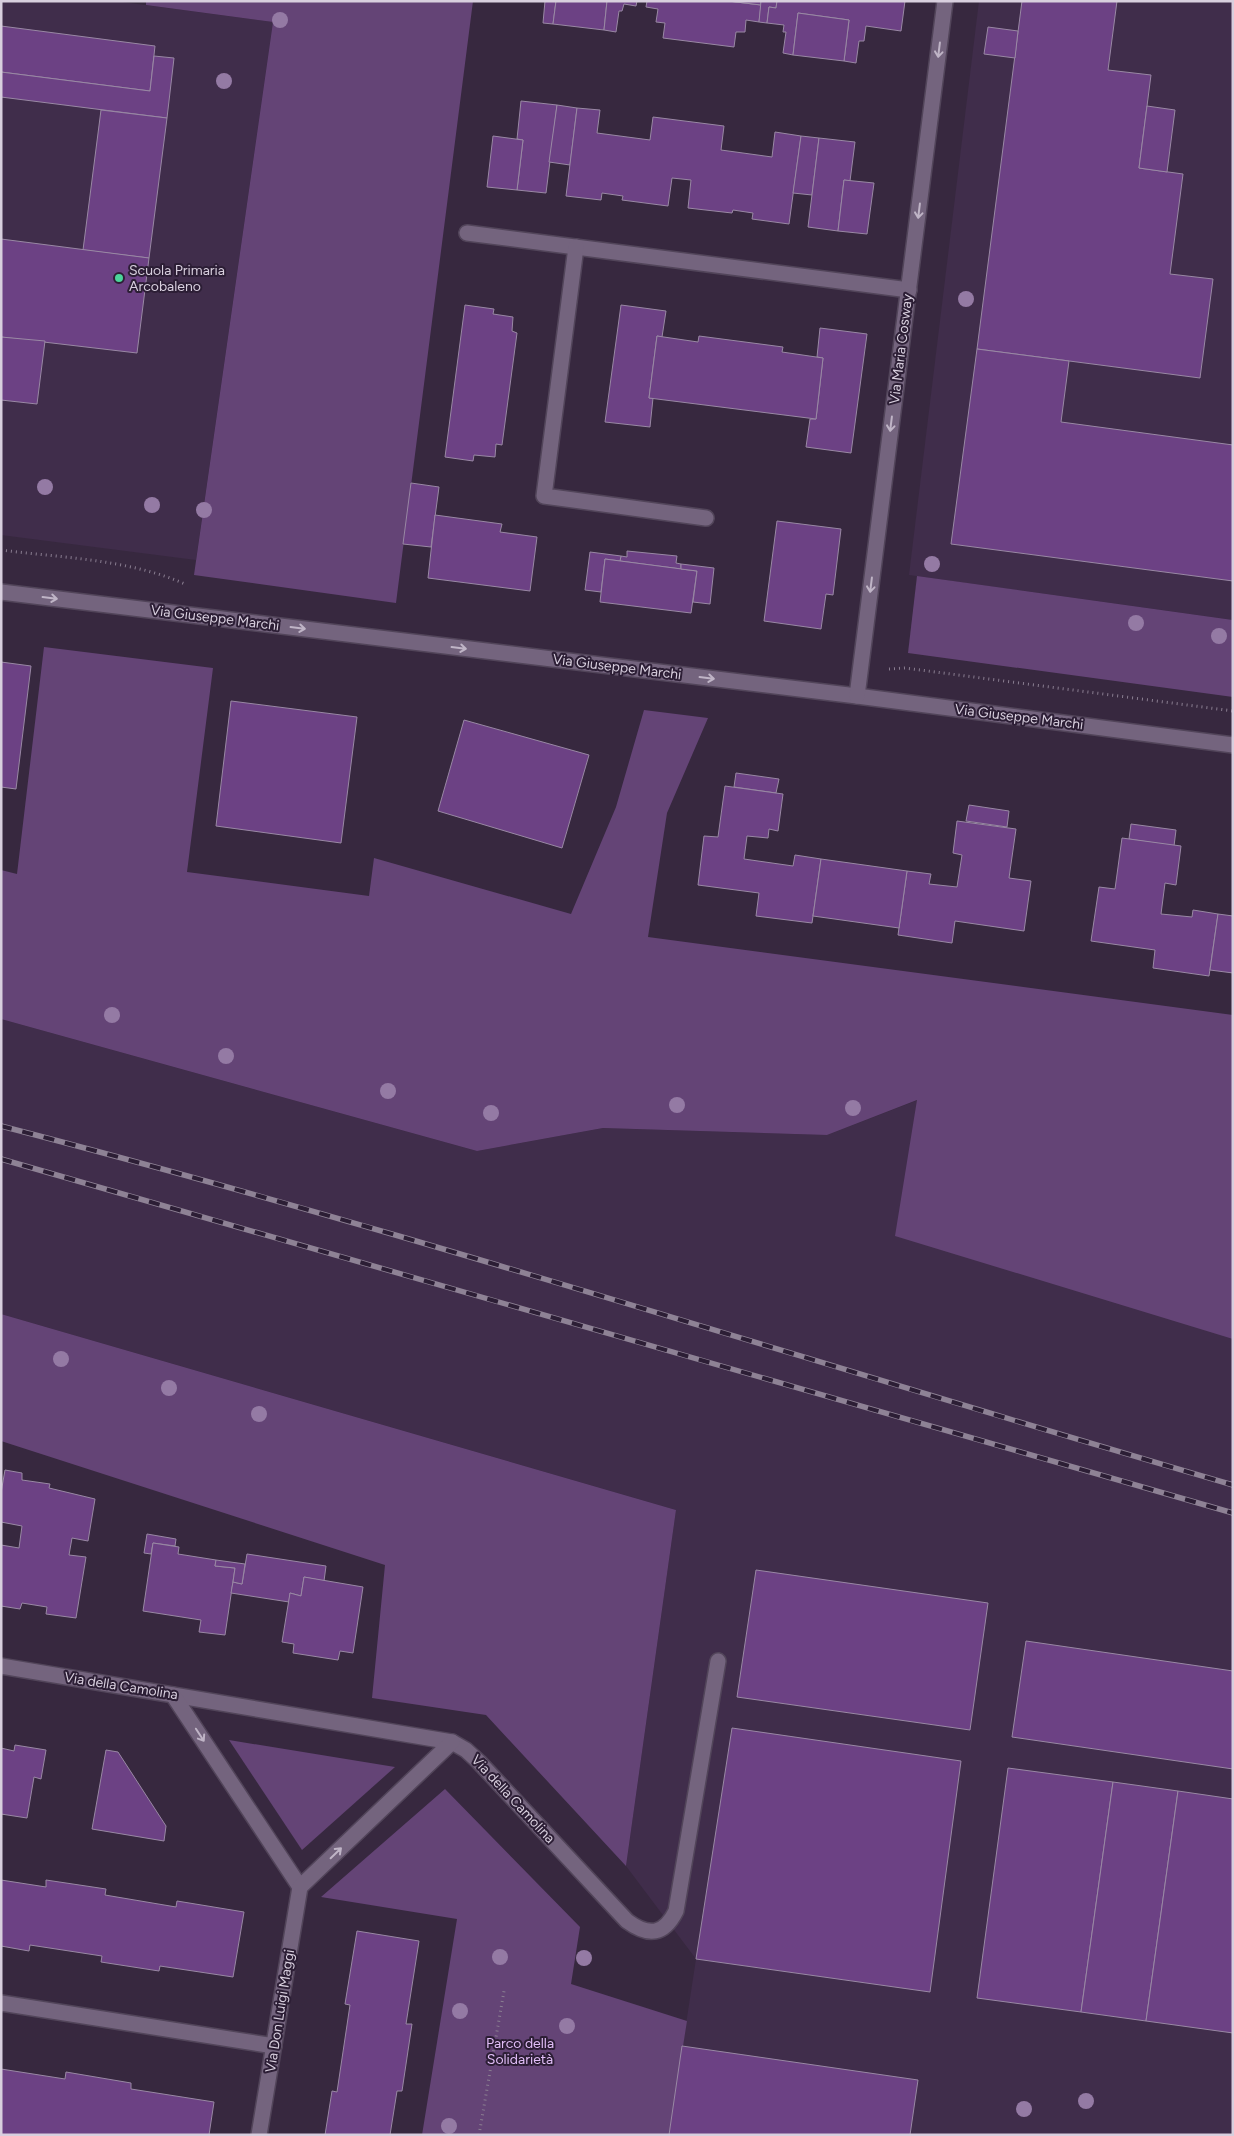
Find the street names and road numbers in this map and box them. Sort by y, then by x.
street label: Via Maria Cosway [886,292,916,405]
street label: Via Giuseppe Marchi [150,602,280,634]
street label: Via Giuseppe Marchi [552,651,682,683]
street label: Via Giuseppe Marchi [954,701,1084,733]
street label: Via della Camolina [63,1669,179,1703]
street label: Via della Camolina [468,1751,558,1847]
street label: Via Don Luigi Maggi [262,1948,298,2074]

